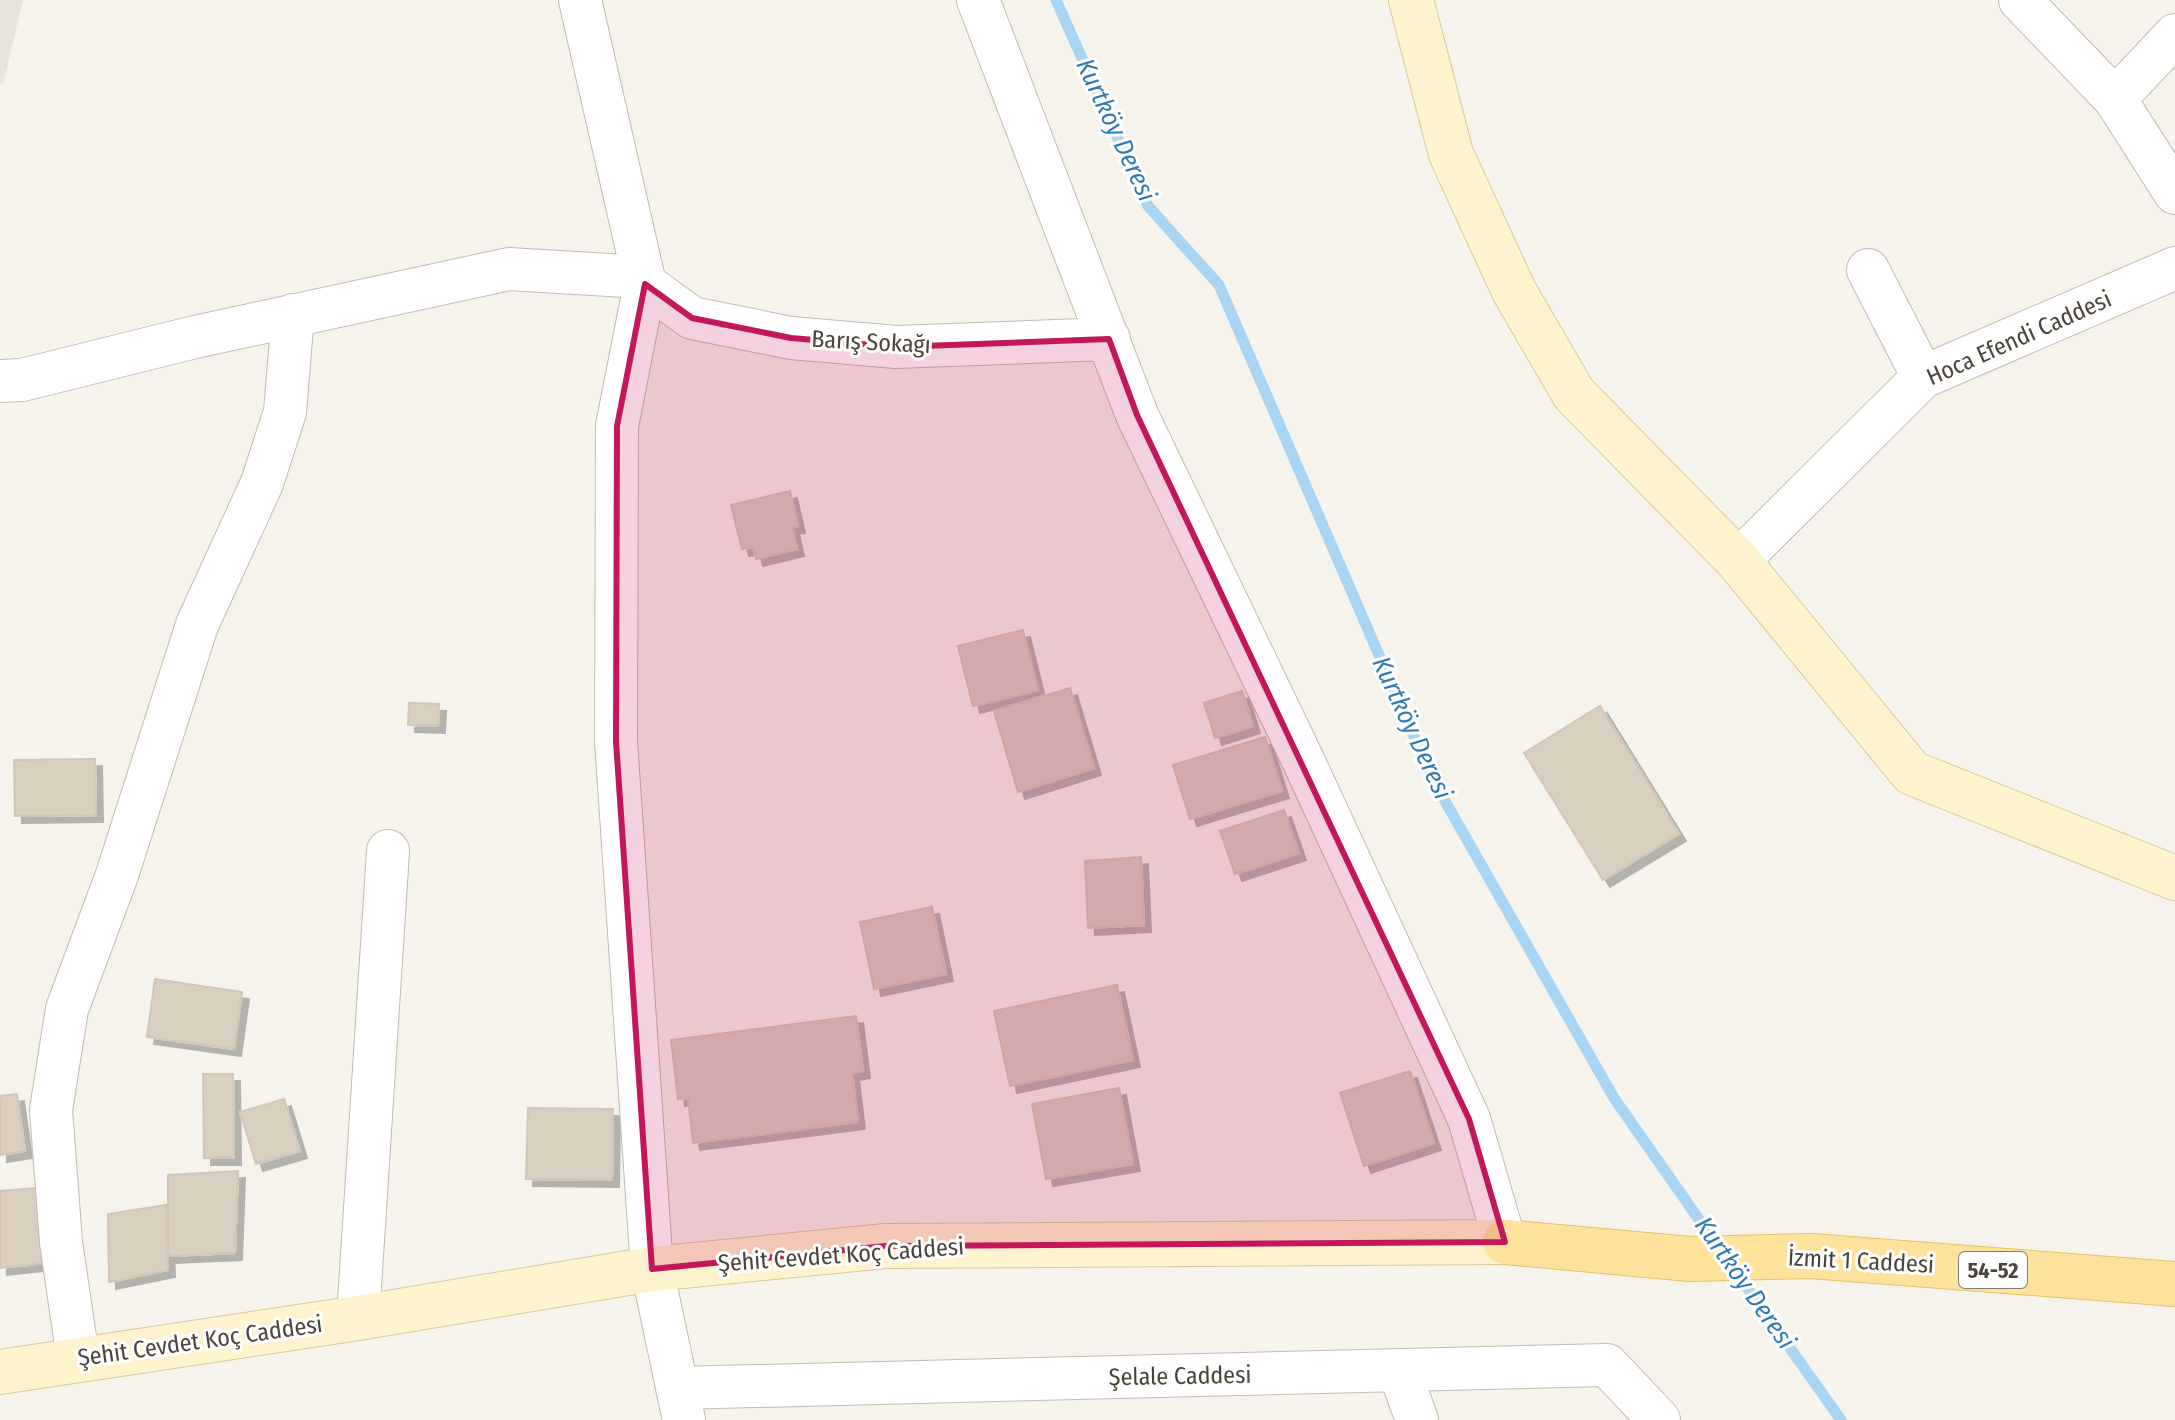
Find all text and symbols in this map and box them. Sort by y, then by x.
water label: Kurtköy Deresi [1069,54,1163,207]
street label: Hoca Efendi Caddesi [1922,285,2116,391]
street label: Barış Sokağı [811,325,931,359]
water label: Kurtköy Deresi [1365,652,1459,805]
water label: Kurtköy Deresi [1688,1211,1802,1355]
street label: Şehit Cevdet Koç Caddesi [717,1232,965,1278]
street label: İzmit 1 Caddesi [1787,1243,1935,1279]
road number: 54-52 [1959,1252,2027,1288]
street label: Şehit Cevdet Koç Caddesi [76,1310,324,1372]
street label: Şelale Caddesi [1108,1361,1252,1391]

